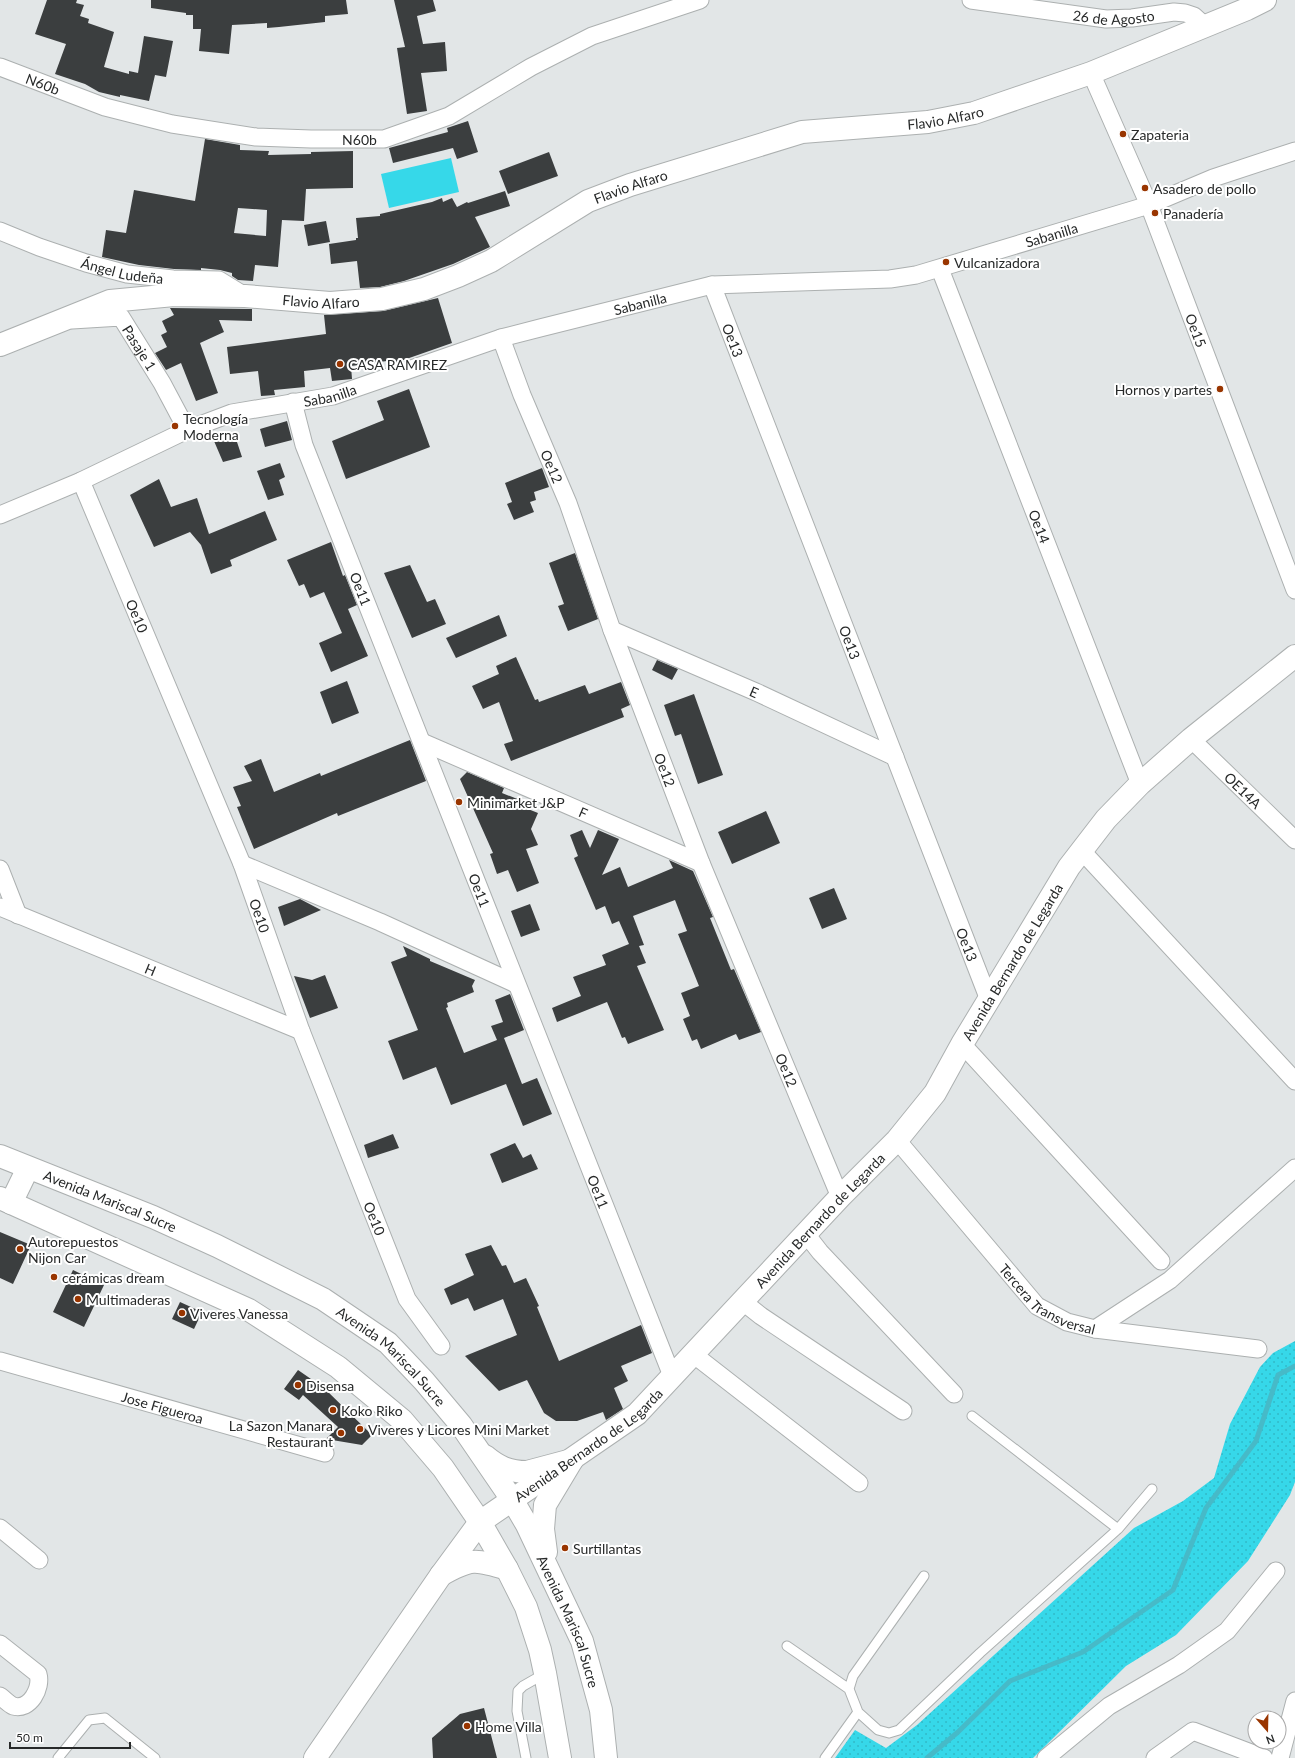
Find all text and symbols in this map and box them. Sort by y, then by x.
street label: 26 de Agosto [1072,6,1156,28]
street label: N60b [24,69,62,98]
street label: Flavio Alfaro [906,102,986,132]
place label: Zapateria [1131,126,1189,143]
marker: Zapateria [1118,129,1128,139]
street label: N60b [342,131,377,148]
street label: Flavio Alfaro [591,166,669,207]
place label: Asadero de pollo [1153,180,1256,197]
marker: Asadero de pollo [1140,183,1150,193]
place label: Panadería [1163,205,1224,222]
marker: Panadería [1150,208,1160,218]
street label: Sabanilla [1023,218,1080,250]
street label: Ángel Ludeña [79,254,164,286]
place label: Vulcanizadora [954,254,1040,271]
marker: Vulcanizadora [941,257,951,267]
street label: Sabanilla [612,288,668,318]
street label: Flavio Alfaro [282,291,360,312]
street label: Oe15 [1182,311,1211,349]
street label: Pasaje 1 [119,321,161,374]
street label: Oe13 [719,321,748,359]
place label: CASA RAMIREZ [348,356,447,373]
marker: CASA RAMIREZ [335,359,345,369]
street label: Sabanilla [302,380,359,409]
place label: Hornos y partes [1115,381,1212,398]
marker: Hornos y partes [1215,384,1225,394]
place label: Tecnología Moderna [183,410,248,443]
marker: Tecnología Moderna [170,421,180,431]
street label: Oe12 [538,447,567,485]
street label: Oe14 [1026,507,1054,546]
street label: Oe11 [347,569,375,608]
street label: Oe10 [123,596,152,635]
street label: Oe13 [836,623,865,661]
street label: E [747,682,761,701]
street label: Oe12 [651,750,679,789]
street label: OE14A [1221,768,1266,812]
place label: Minimarket J&P [467,794,565,811]
marker: Minimarket J&P [454,797,464,807]
street label: F [576,803,591,821]
street label: Oe11 [466,871,494,909]
street label: Avenida Bernardo de Legarda [958,880,1066,1043]
street label: Oe10 [246,896,274,935]
street label: Oe13 [953,925,982,964]
street label: H [143,959,159,979]
street label: Oe12 [773,1051,802,1089]
street label: Avenida Bernardo de Legarda [751,1149,888,1291]
street label: Avenida Mariscal Sucre [41,1166,180,1235]
street label: Oe11 [584,1172,613,1211]
street label: Oe10 [361,1199,389,1238]
place label: Autorepuestos Nijon Car [28,1233,118,1266]
marker: Autorepuestos Nijon Car [15,1244,25,1254]
street label: Tercera Transversal [996,1260,1097,1337]
place label: cerámicas dream [62,1269,165,1286]
marker: cerámicas dream [49,1272,59,1282]
place label: Multimaderas [86,1291,170,1308]
marker: Multimaderas [73,1294,83,1304]
street label: Avenida Mariscal Sucre [334,1302,450,1409]
place label: Viveres Vanessa [190,1305,288,1322]
marker: Viveres Vanessa [177,1308,187,1318]
place label: Disensa [306,1377,354,1394]
marker: Disensa [293,1380,303,1390]
street label: Avenida Bernardo de Legarda [511,1384,665,1505]
street label: Jose Figueroa [120,1387,205,1427]
place label: Koko Riko [341,1402,403,1419]
marker: Koko Riko [328,1405,338,1415]
place label: La Sazon Manara Restaurant [229,1417,333,1450]
place label: Viveres y Licores Mini Market [368,1421,549,1438]
marker: Viveres y Licores Mini Market [355,1424,365,1434]
marker: La Sazon Manara Restaurant [336,1428,346,1438]
place label: Surtillantas [573,1540,641,1557]
marker: Surtillantas [560,1543,570,1553]
street label: Avenida Mariscal Sucre [534,1552,603,1689]
north arrow [1247,1710,1287,1750]
place label: Home Villa [475,1718,542,1735]
marker: Home Villa [462,1721,472,1731]
scale bar [10,1724,130,1750]
text: 50 m [16,1730,43,1745]
text: N [1264,1732,1277,1747]

